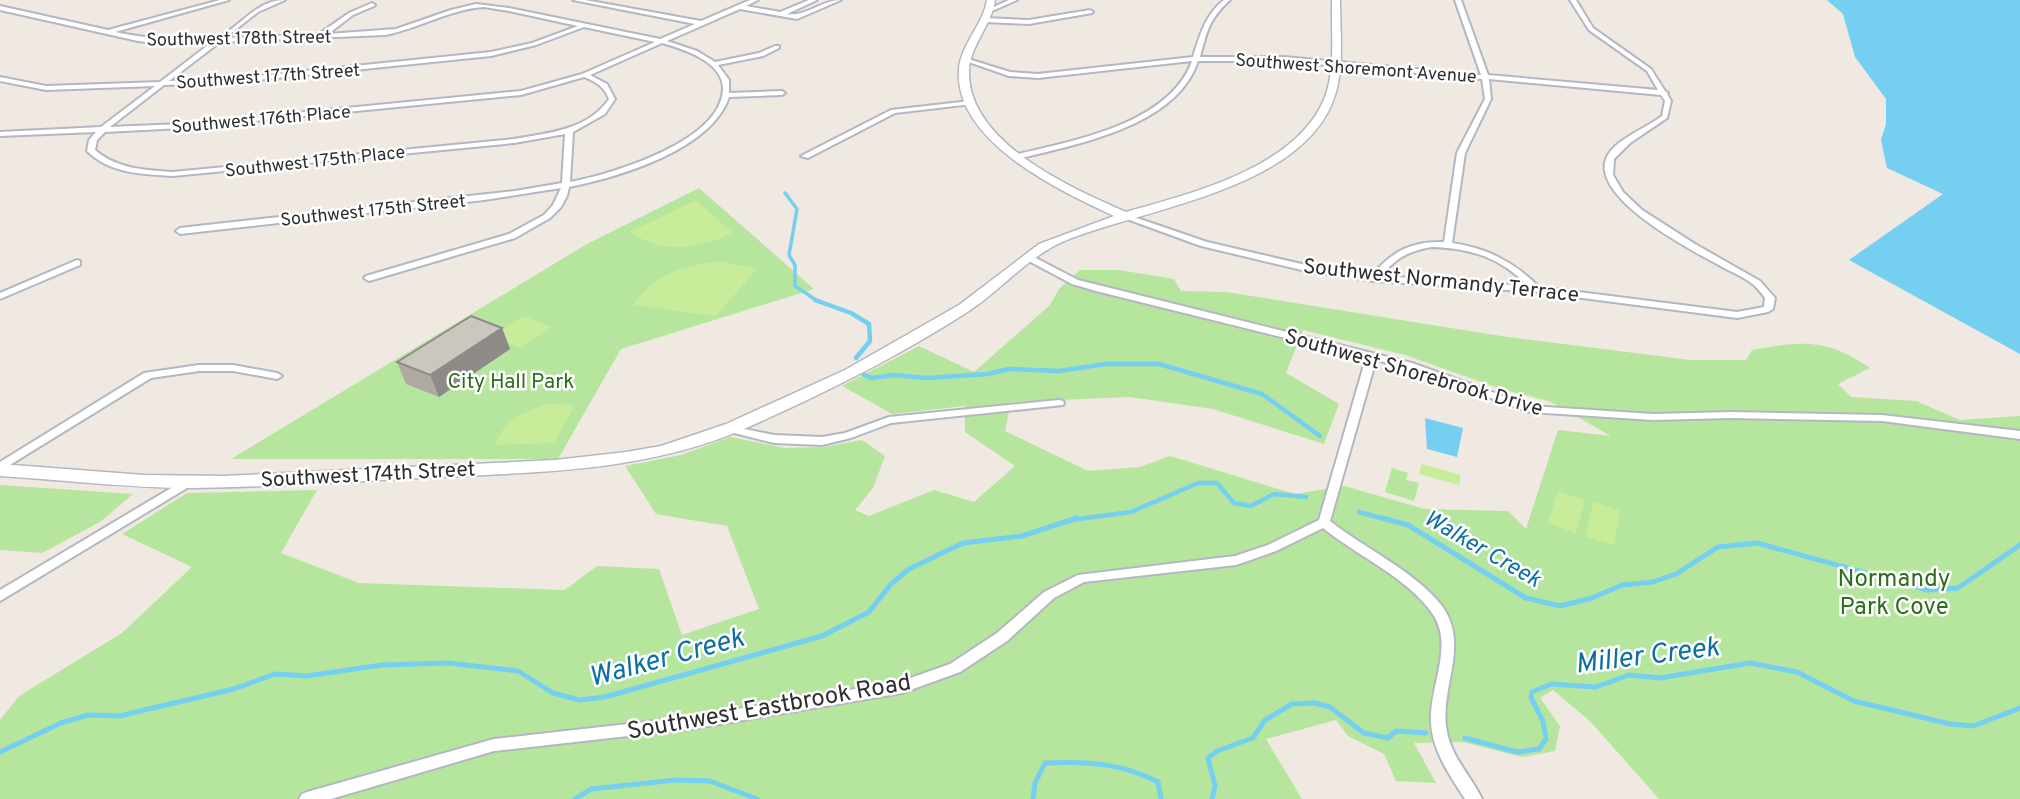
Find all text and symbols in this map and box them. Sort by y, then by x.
street label: Southwest 178th Street [146,26,332,53]
street label: Southwest Shoremont Avenue [1234,50,1477,89]
street label: Southwest 177th Street [175,60,361,95]
street label: Southwest 176th Place [171,101,352,140]
street label: Southwest 175th Place [224,142,406,183]
street label: Southwest 175th Street [279,190,467,233]
street label: Southwest Normandy Terrace [1302,254,1580,309]
street label: Southwest Shorebrook Drive [1281,324,1546,423]
park label: City Hall Park [448,369,574,396]
street label: Southwest 174th Street [260,456,476,495]
water label: Walker Creek [1418,505,1546,596]
park label: Normandy Park Cove [1838,565,1950,623]
water label: Walker Creek [585,621,749,697]
water label: Miller Creek [1573,630,1722,684]
street label: Southwest Eastbrook Road [625,668,914,748]

